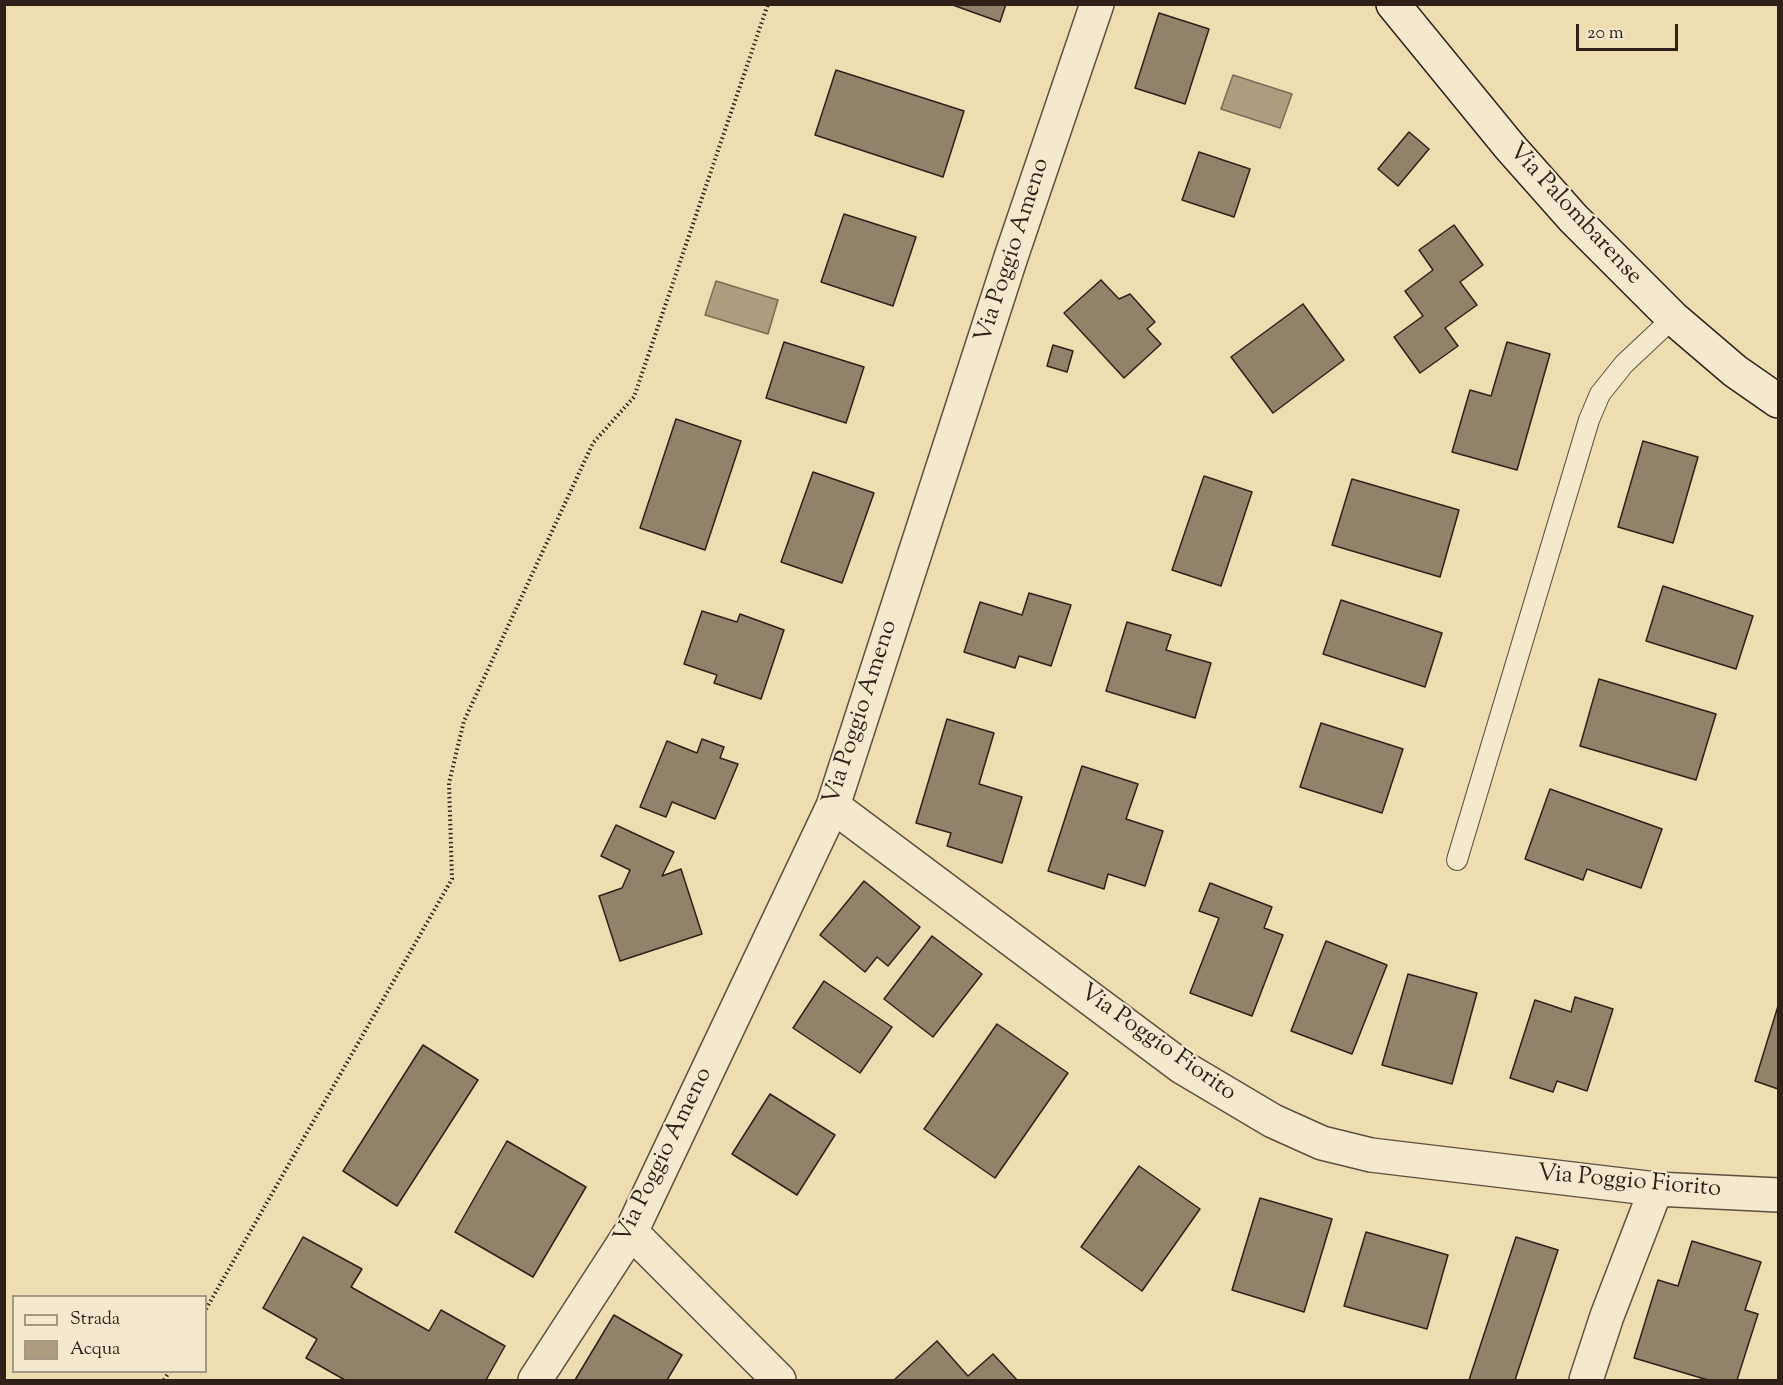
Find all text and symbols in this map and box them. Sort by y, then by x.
scale bar [1579,12,1681,50]
text: 20 m [1587,21,1624,47]
street label: Via Palombarense [1501,138,1647,292]
street label: Via Poggio Ameno [971,155,1057,347]
street label: Via Poggio Ameno [819,617,905,809]
street label: Via Poggio Fiorito [1073,979,1241,1109]
street label: Via Poggio Ameno [610,1063,720,1249]
street label: Via Poggio Fiorito [1536,1161,1722,1205]
legend [12,1295,207,1373]
text: Strada [70,1307,120,1333]
text: Acqua [70,1337,120,1363]

